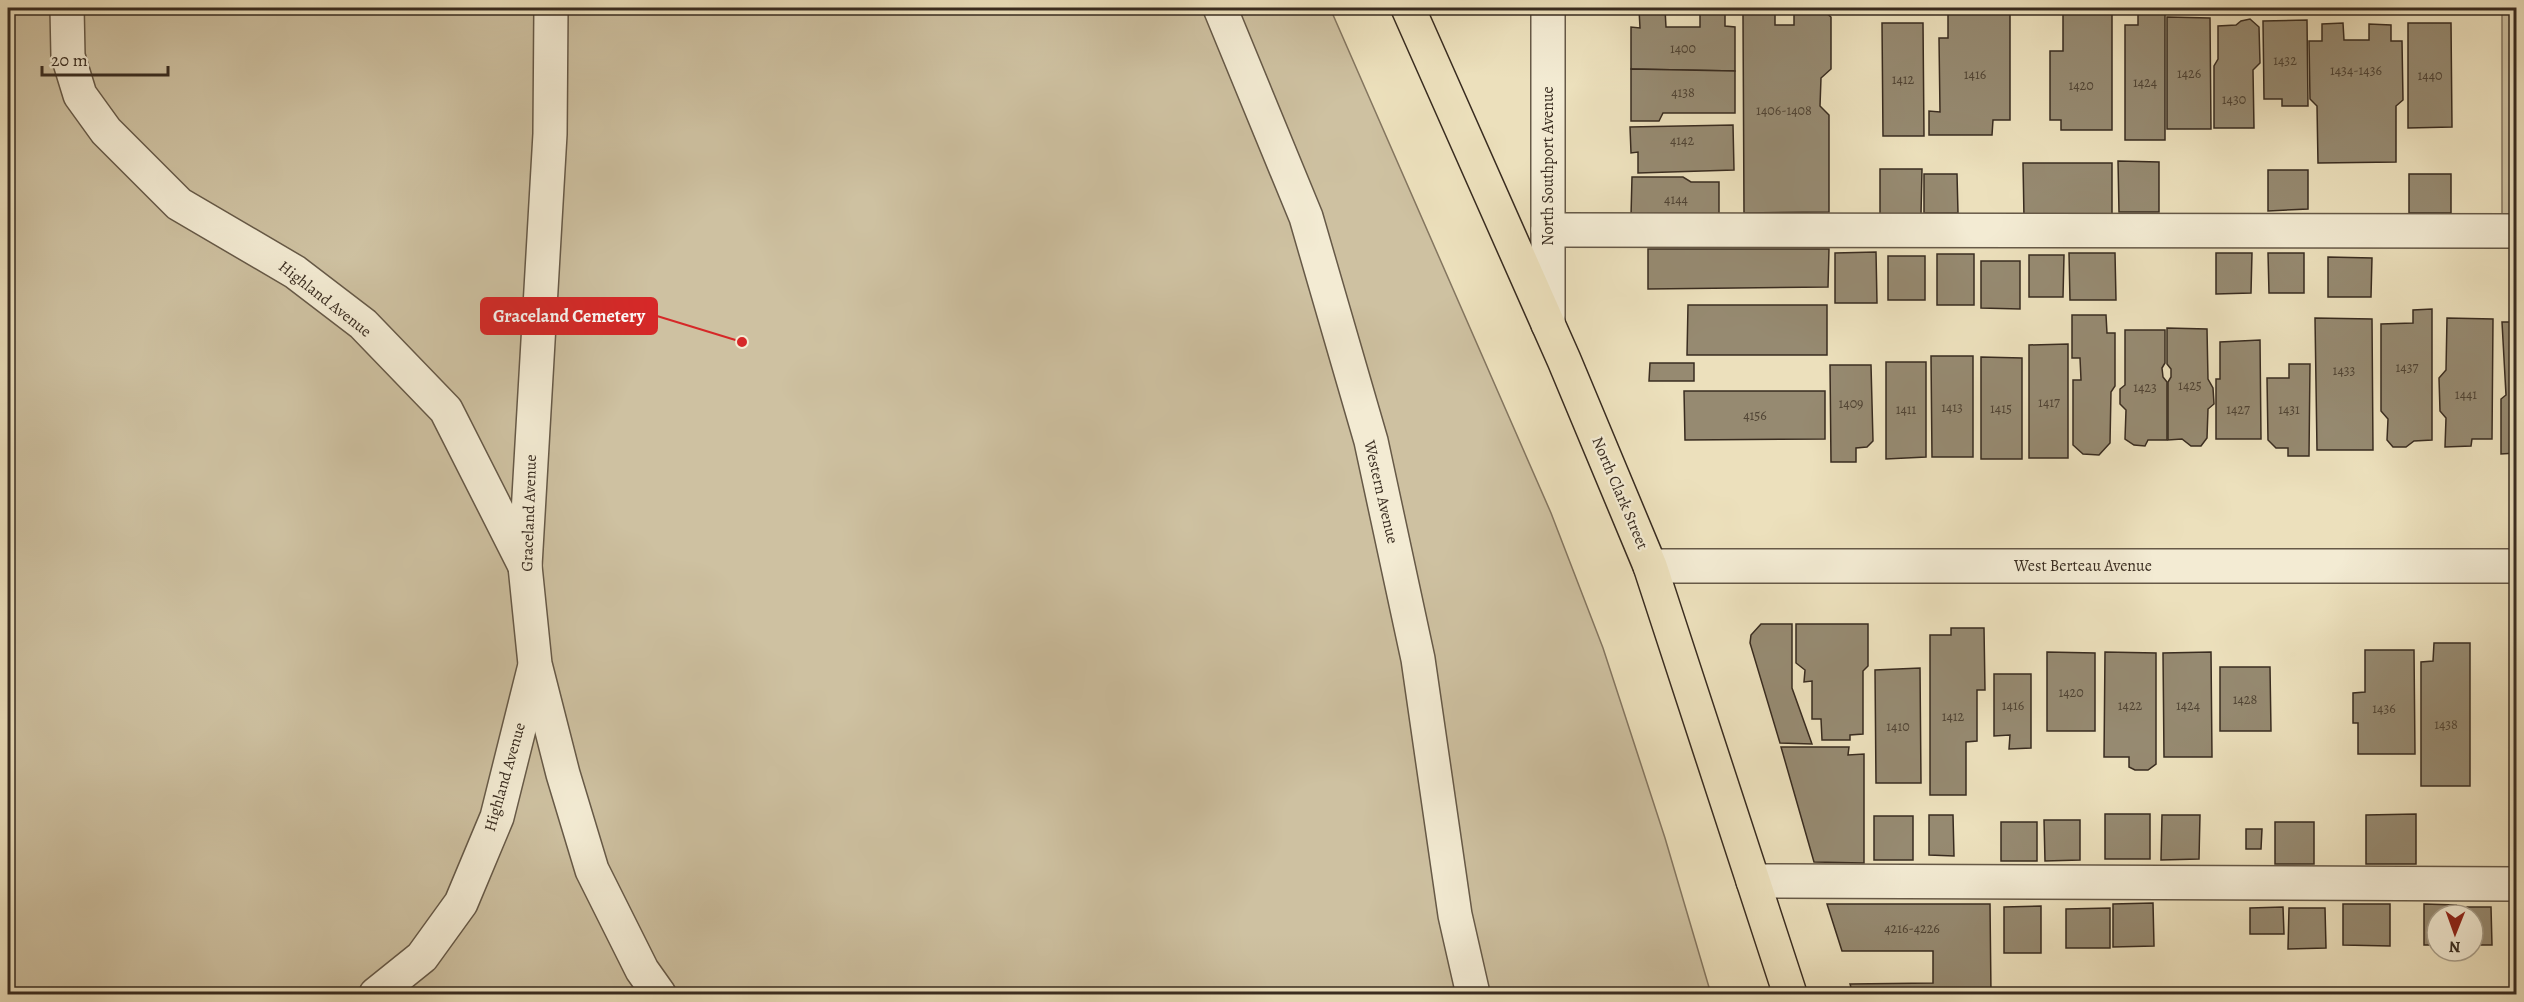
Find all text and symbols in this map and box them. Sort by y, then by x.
scale bar [42,39,168,77]
house number: 1400 [1670,39,1696,58]
text: 20 m [51,48,88,72]
house number: 1432 [2273,51,2297,70]
house number: 1434-1436 [2330,61,2382,80]
house number: 1426 [2177,64,2201,83]
house number: 1416 [1964,65,1986,84]
house number: 1440 [2418,66,2442,85]
house number: 1412 [1892,70,1915,89]
house number: 1424 [2133,73,2157,92]
house number: 1420 [2068,76,2094,95]
house number: 4138 [1671,83,1695,102]
street label: North Southport Avenue [1537,86,1559,246]
house number: 1430 [2222,90,2246,109]
house number: 1406-1408 [1756,101,1812,120]
house number: 4142 [1670,131,1694,150]
house number: 4144 [1664,190,1688,209]
street label: Highland Avenue [274,256,376,342]
callout: Graceland Cemetery [481,298,657,334]
text: Graceland Cemetery [493,304,646,328]
house number: 1437 [2396,358,2419,377]
house number: 1433 [2333,361,2356,380]
house number: 1425 [2178,376,2202,395]
house number: 1423 [2133,378,2157,397]
house number: 1441 [2455,385,2477,404]
house number: 1417 [2038,393,2060,412]
house number: 1409 [1839,394,1863,413]
house number: 1413 [1941,398,1963,417]
house number: 1415 [1990,399,2012,418]
house number: 1411 [1896,400,1917,419]
house number: 1427 [2226,400,2250,419]
house number: 1431 [2278,400,2300,419]
house number: 4156 [1743,406,1767,425]
street label: North Clark Street [1586,433,1654,553]
street label: Western Avenue [1358,437,1404,546]
street label: Graceland Avenue [516,454,542,572]
street label: West Berteau Avenue [2013,555,2152,577]
house number: 1420 [2058,683,2084,702]
house number: 1428 [2233,690,2257,709]
house number: 1416 [2002,696,2024,715]
house number: 1422 [2118,696,2143,715]
house number: 1424 [2176,696,2200,715]
house number: 1436 [2372,699,2396,718]
house number: 1412 [1942,707,1965,726]
house number: 1438 [2434,715,2458,734]
house number: 1410 [1886,717,1910,736]
street label: Highland Avenue [479,720,531,834]
north arrow [2425,903,2485,963]
house number: 4216-4226 [1884,919,1940,938]
text: N [2448,936,2461,958]

